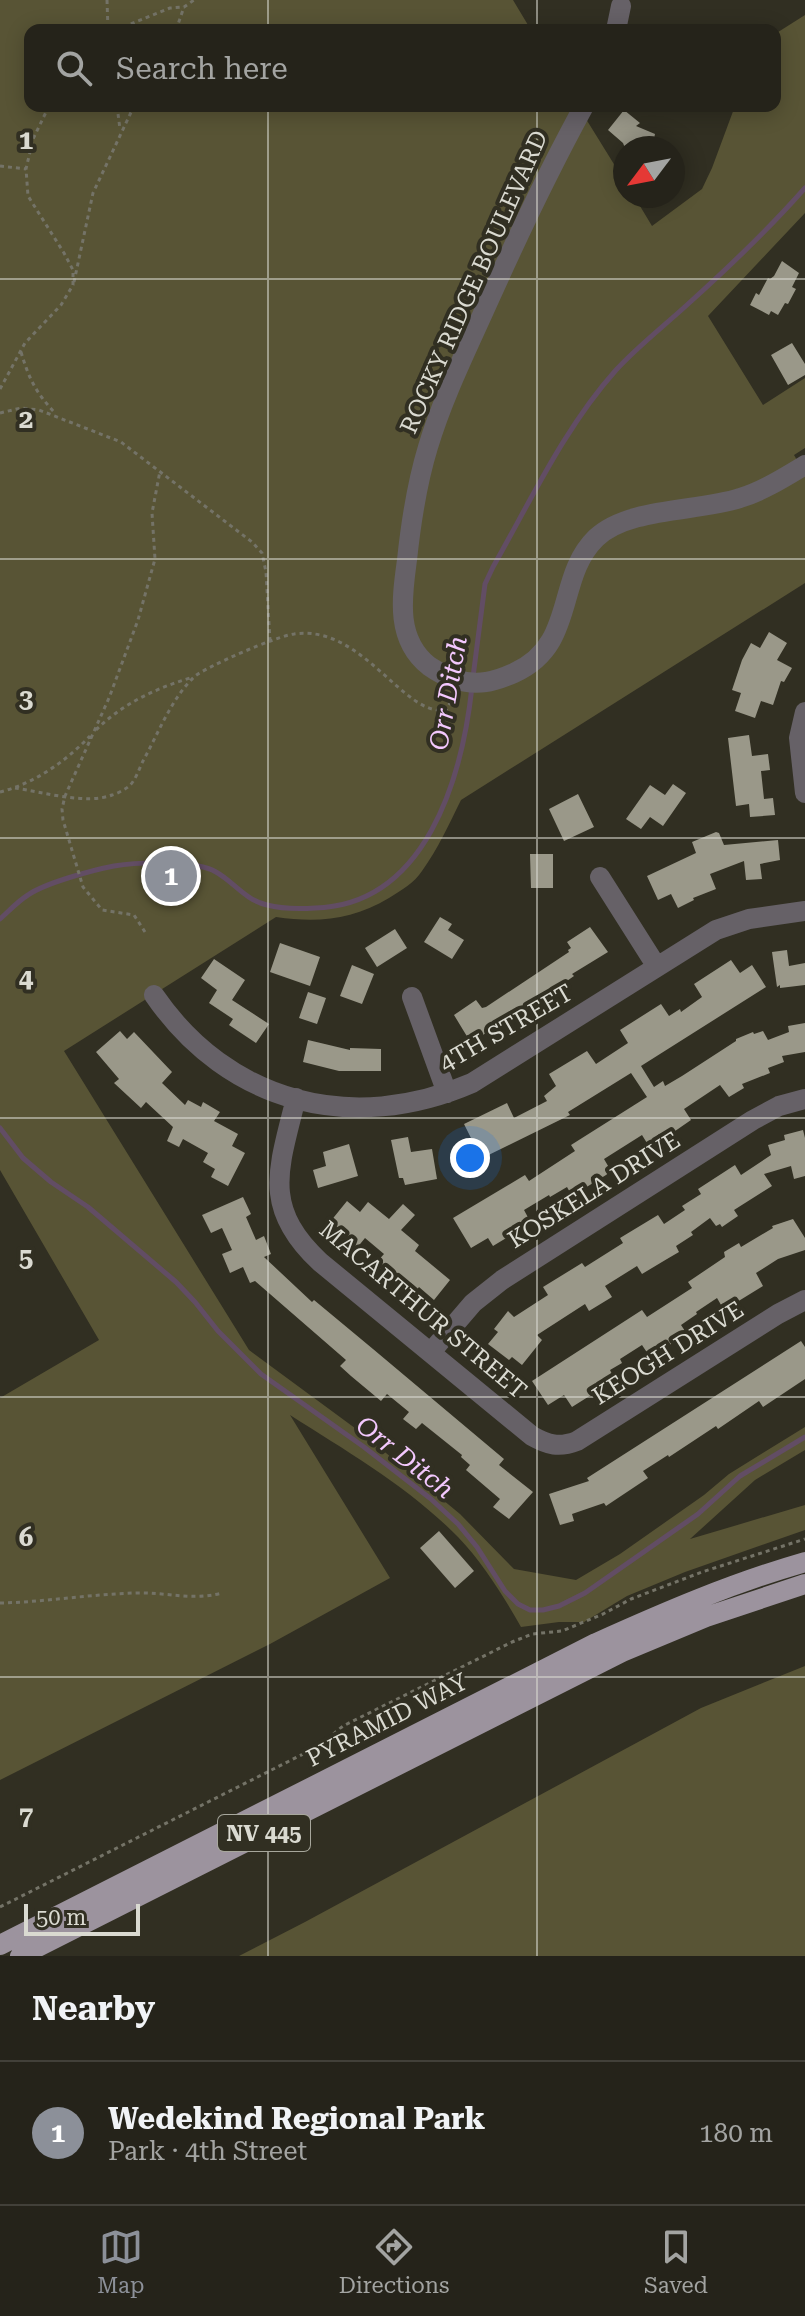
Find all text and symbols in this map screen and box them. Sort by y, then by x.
search box [24,24,781,112]
icon: search [52,46,96,90]
text: Search here [116,51,288,86]
text: 1 [19,125,33,155]
street label: ROCKY RIDGE BOULEVARD [394,126,554,438]
north arrow [613,136,685,208]
text: 2 [19,404,33,434]
water label: Orr Ditch [423,633,473,753]
text: 3 [19,684,33,714]
pin: 1 [145,846,197,906]
text: 4 [19,963,34,993]
street label: 4TH STREET [434,979,578,1077]
street label: KOSKELA DRIVE [503,1126,685,1254]
your location [450,1138,490,1178]
street label: MACARTHUR STREET [314,1215,532,1405]
text: 5 [19,1243,33,1273]
street label: KEOGH DRIVE [587,1295,749,1411]
water label: Orr Ditch [350,1410,460,1504]
text: 6 [19,1522,33,1552]
street label: PYRAMID WAY [302,1667,473,1773]
text: 7 [19,1801,33,1831]
road number: NV 445 [218,1815,310,1851]
scale bar [24,1900,140,1936]
text: 50 m [36,1905,86,1930]
text: Nearby [32,1988,155,2028]
text: Wedekind Regional Park [108,2101,485,2136]
text: 1 [51,2118,65,2148]
text: 180 m [699,2118,773,2148]
text: Park · 4th Street [108,2136,307,2166]
tab: Map [97,2225,144,2298]
tab: Directions [339,2225,449,2298]
tab: Saved [644,2225,708,2298]

